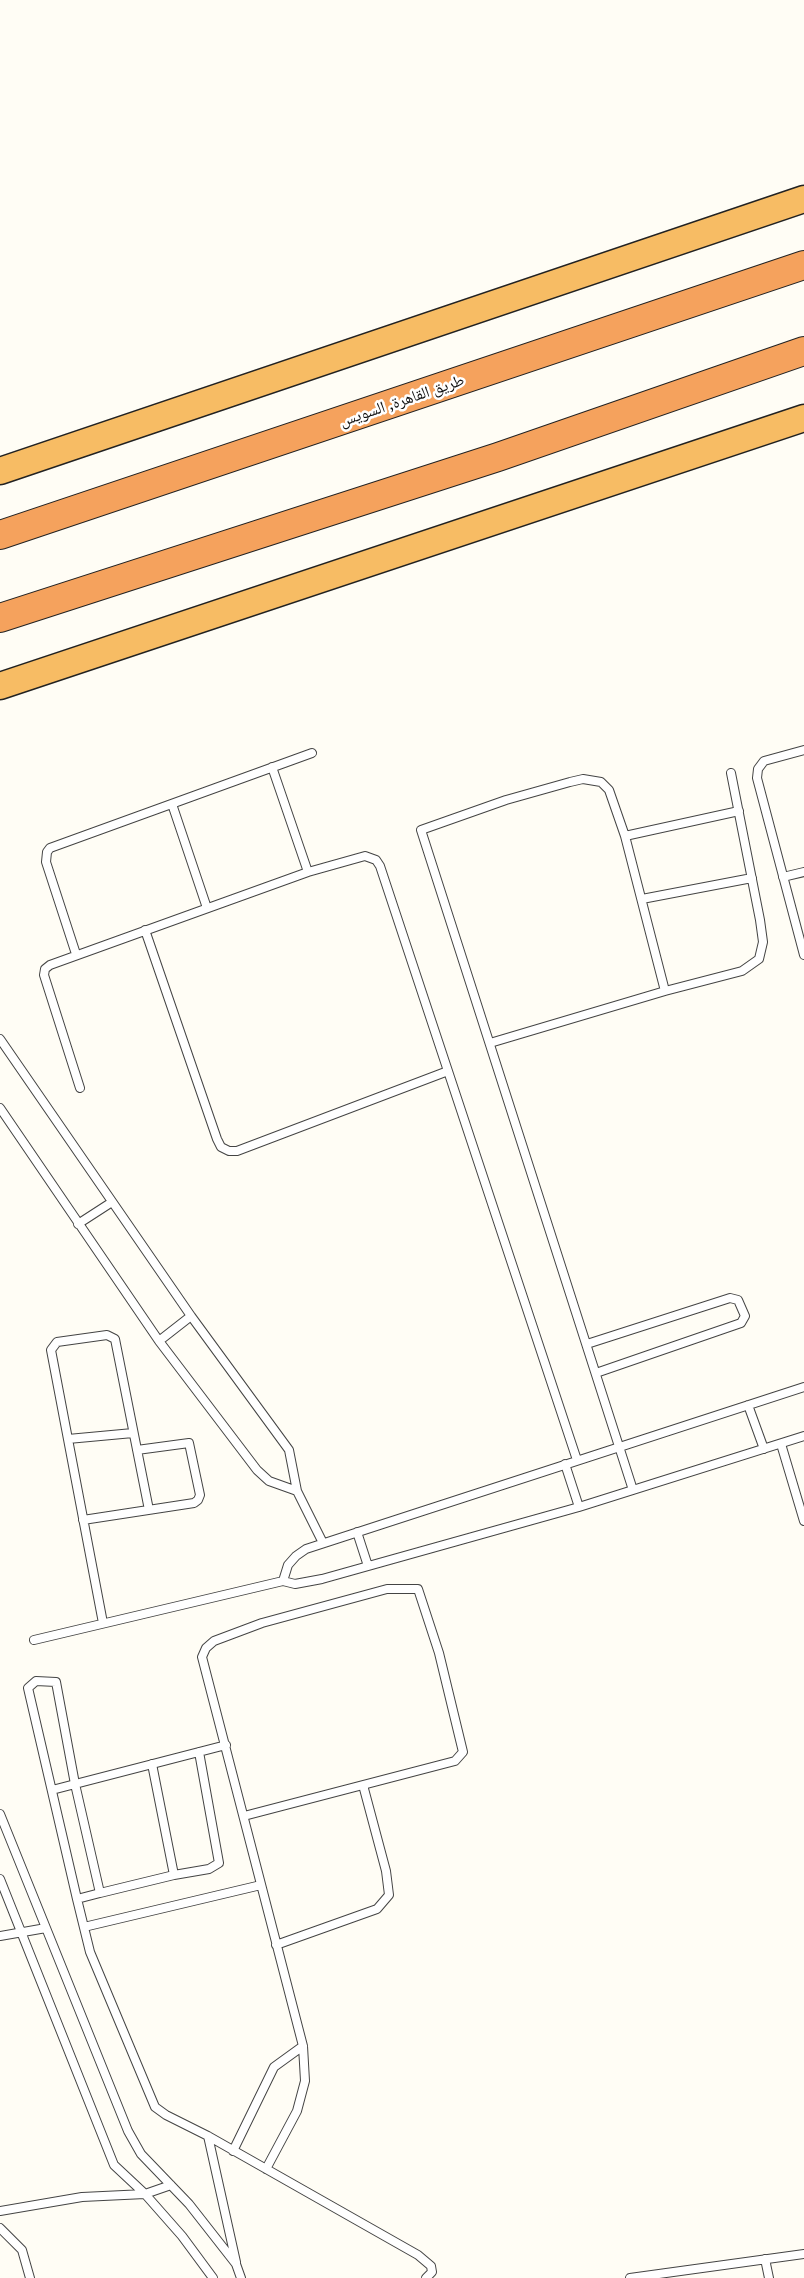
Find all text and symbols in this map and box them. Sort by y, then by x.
street label: طريق القاهرة, السويس [337,371,467,431]

